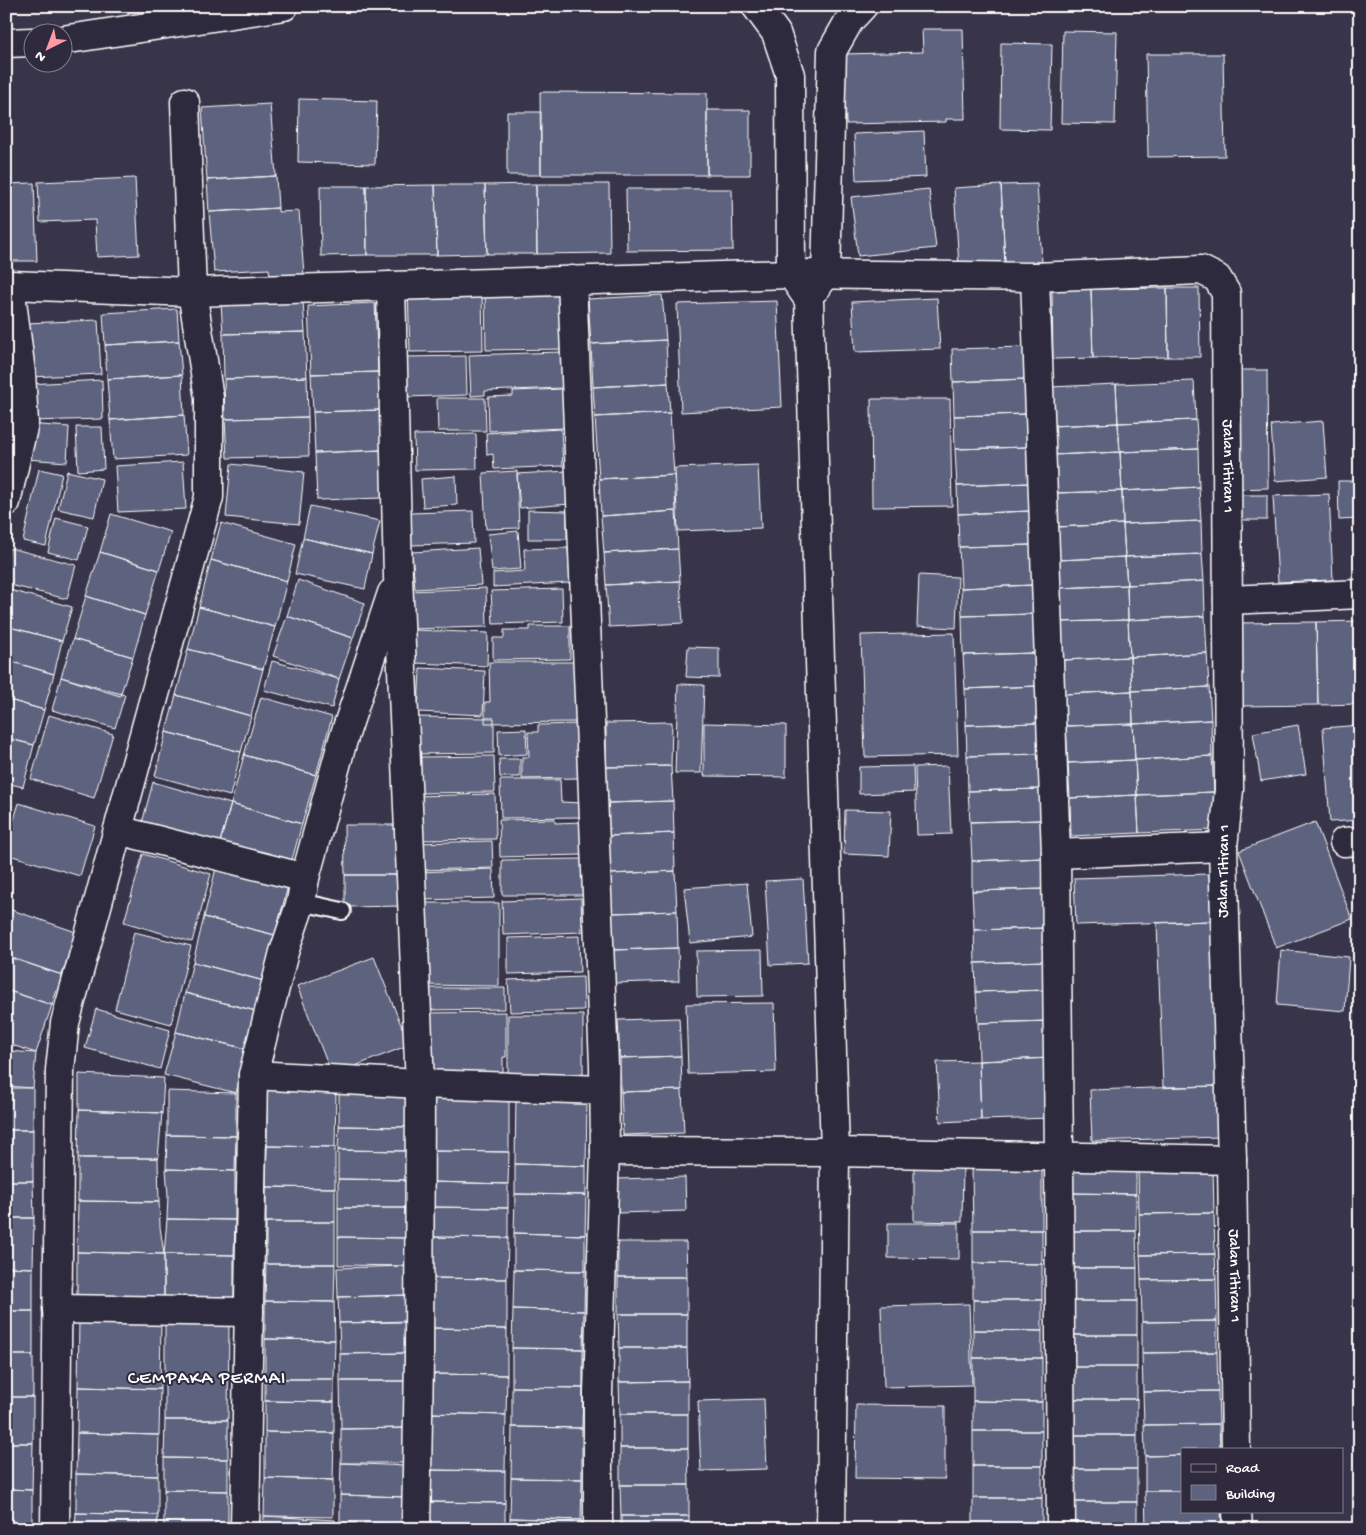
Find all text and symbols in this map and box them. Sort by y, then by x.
north arrow [22,22,72,72]
text: N [32,46,50,65]
street label: Jalan Titiran 1 [1217,420,1237,513]
street label: Jalan Titiran 1 [1215,824,1235,918]
street label: Jalan Titiran 1 [1223,1229,1244,1323]
district label: CEMPAKA PERMAI [128,1368,286,1391]
legend [1181,1448,1344,1512]
text: Road [1226,1460,1260,1478]
text: Building [1225,1486,1275,1504]

